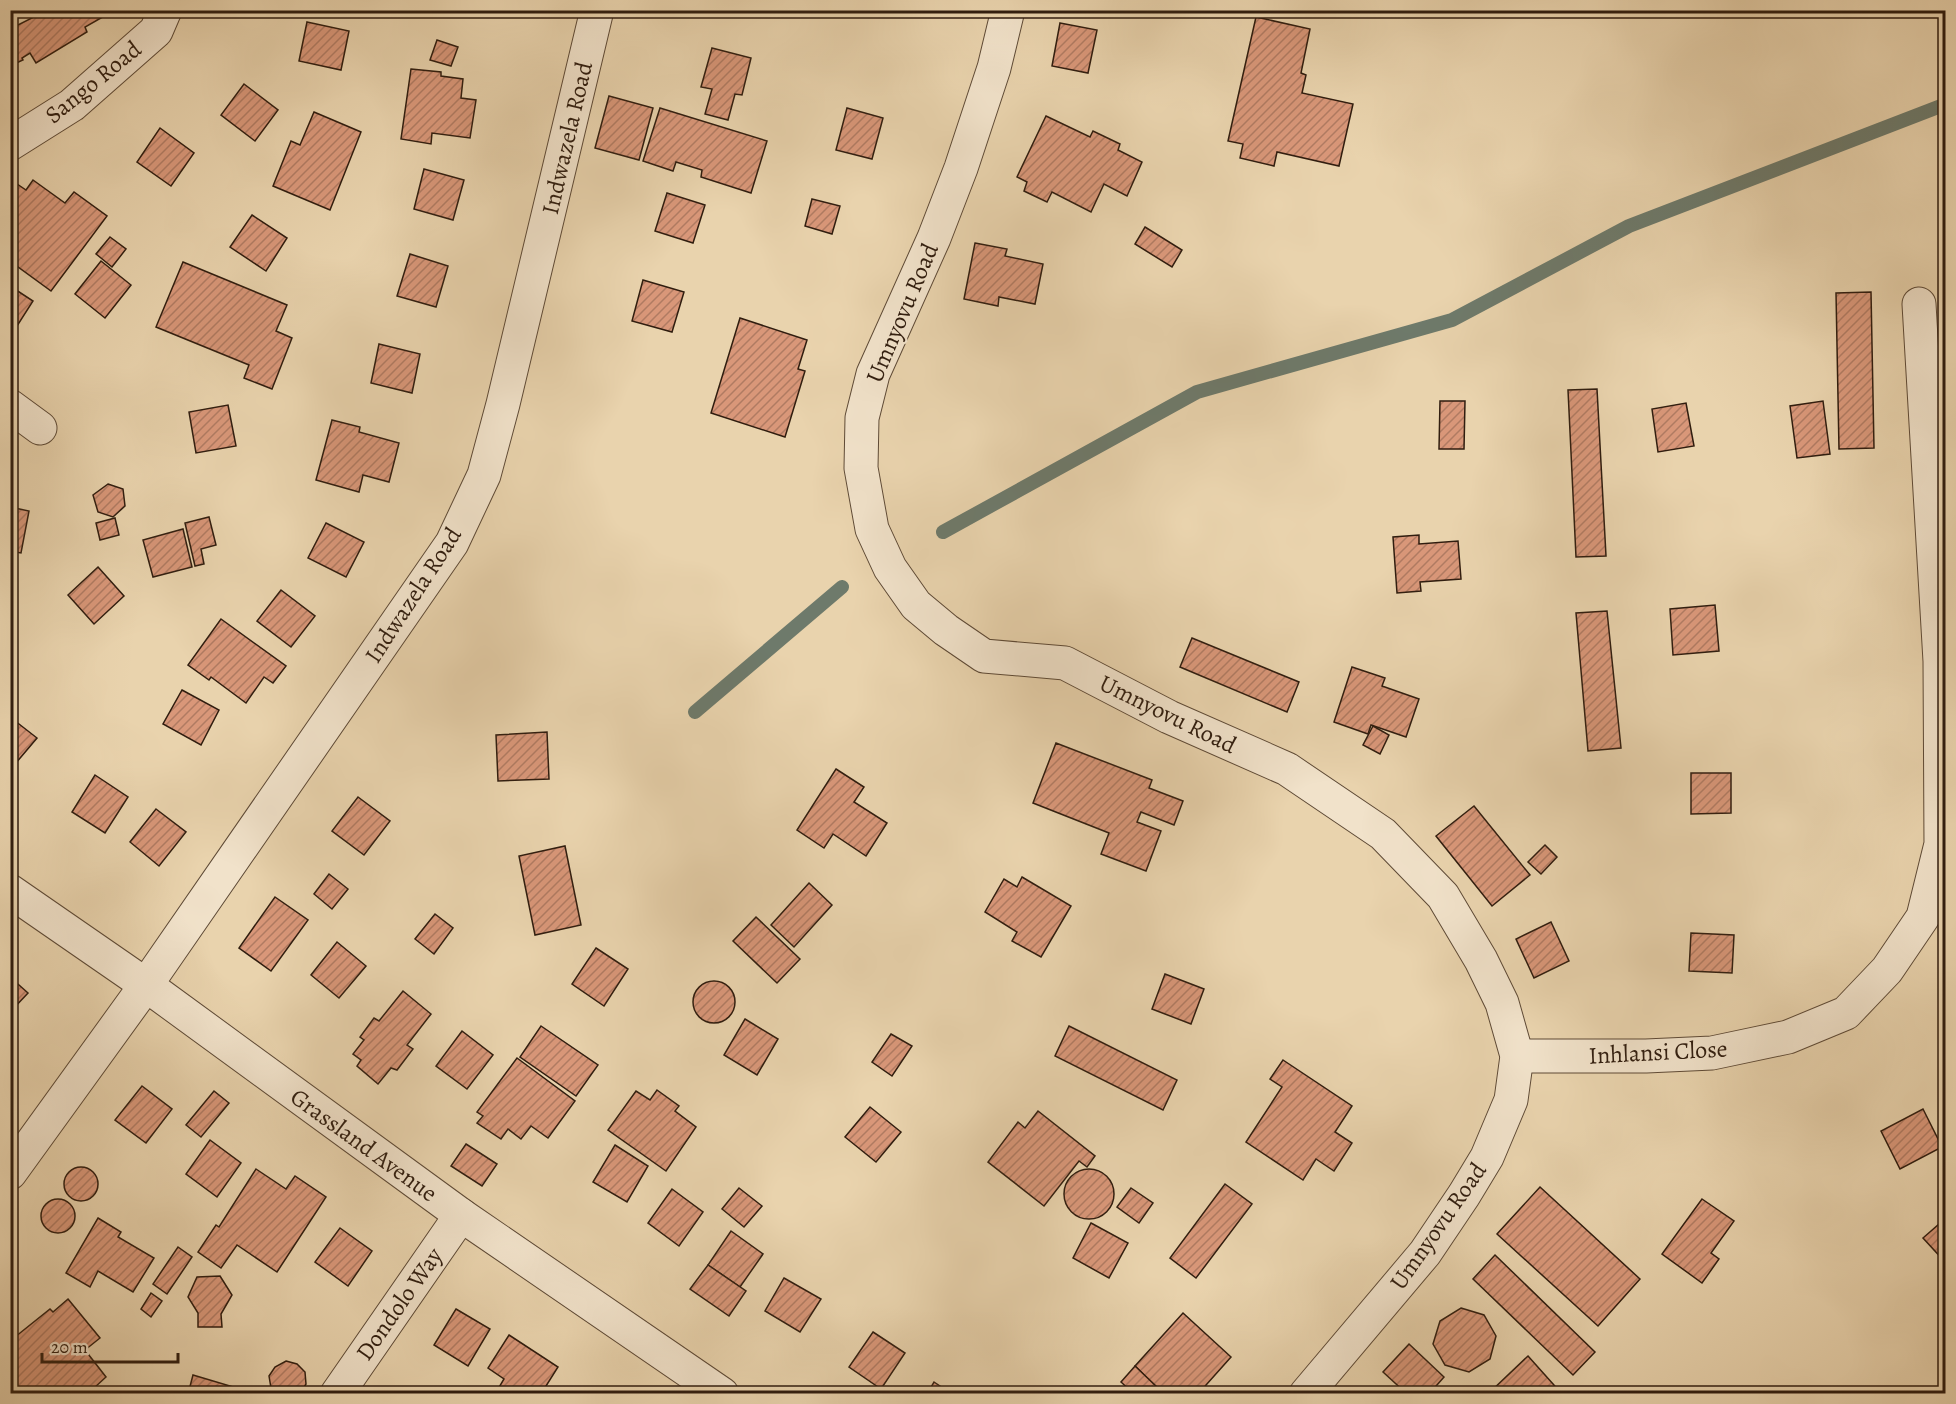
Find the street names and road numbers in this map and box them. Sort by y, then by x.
street label: Sango Road [38,33,148,131]
street label: Indwazela Road [534,58,600,217]
street label: Umnyovu Road [858,238,946,388]
street label: Indwazela Road [357,521,469,669]
street label: Umnyovu Road [1094,667,1242,761]
street label: Inhlansi Close [1588,1032,1728,1072]
street label: Grassland Avenue [284,1081,444,1209]
street label: Umnyovu Road [1382,1156,1494,1296]
street label: Dondolo Way [348,1241,450,1367]

